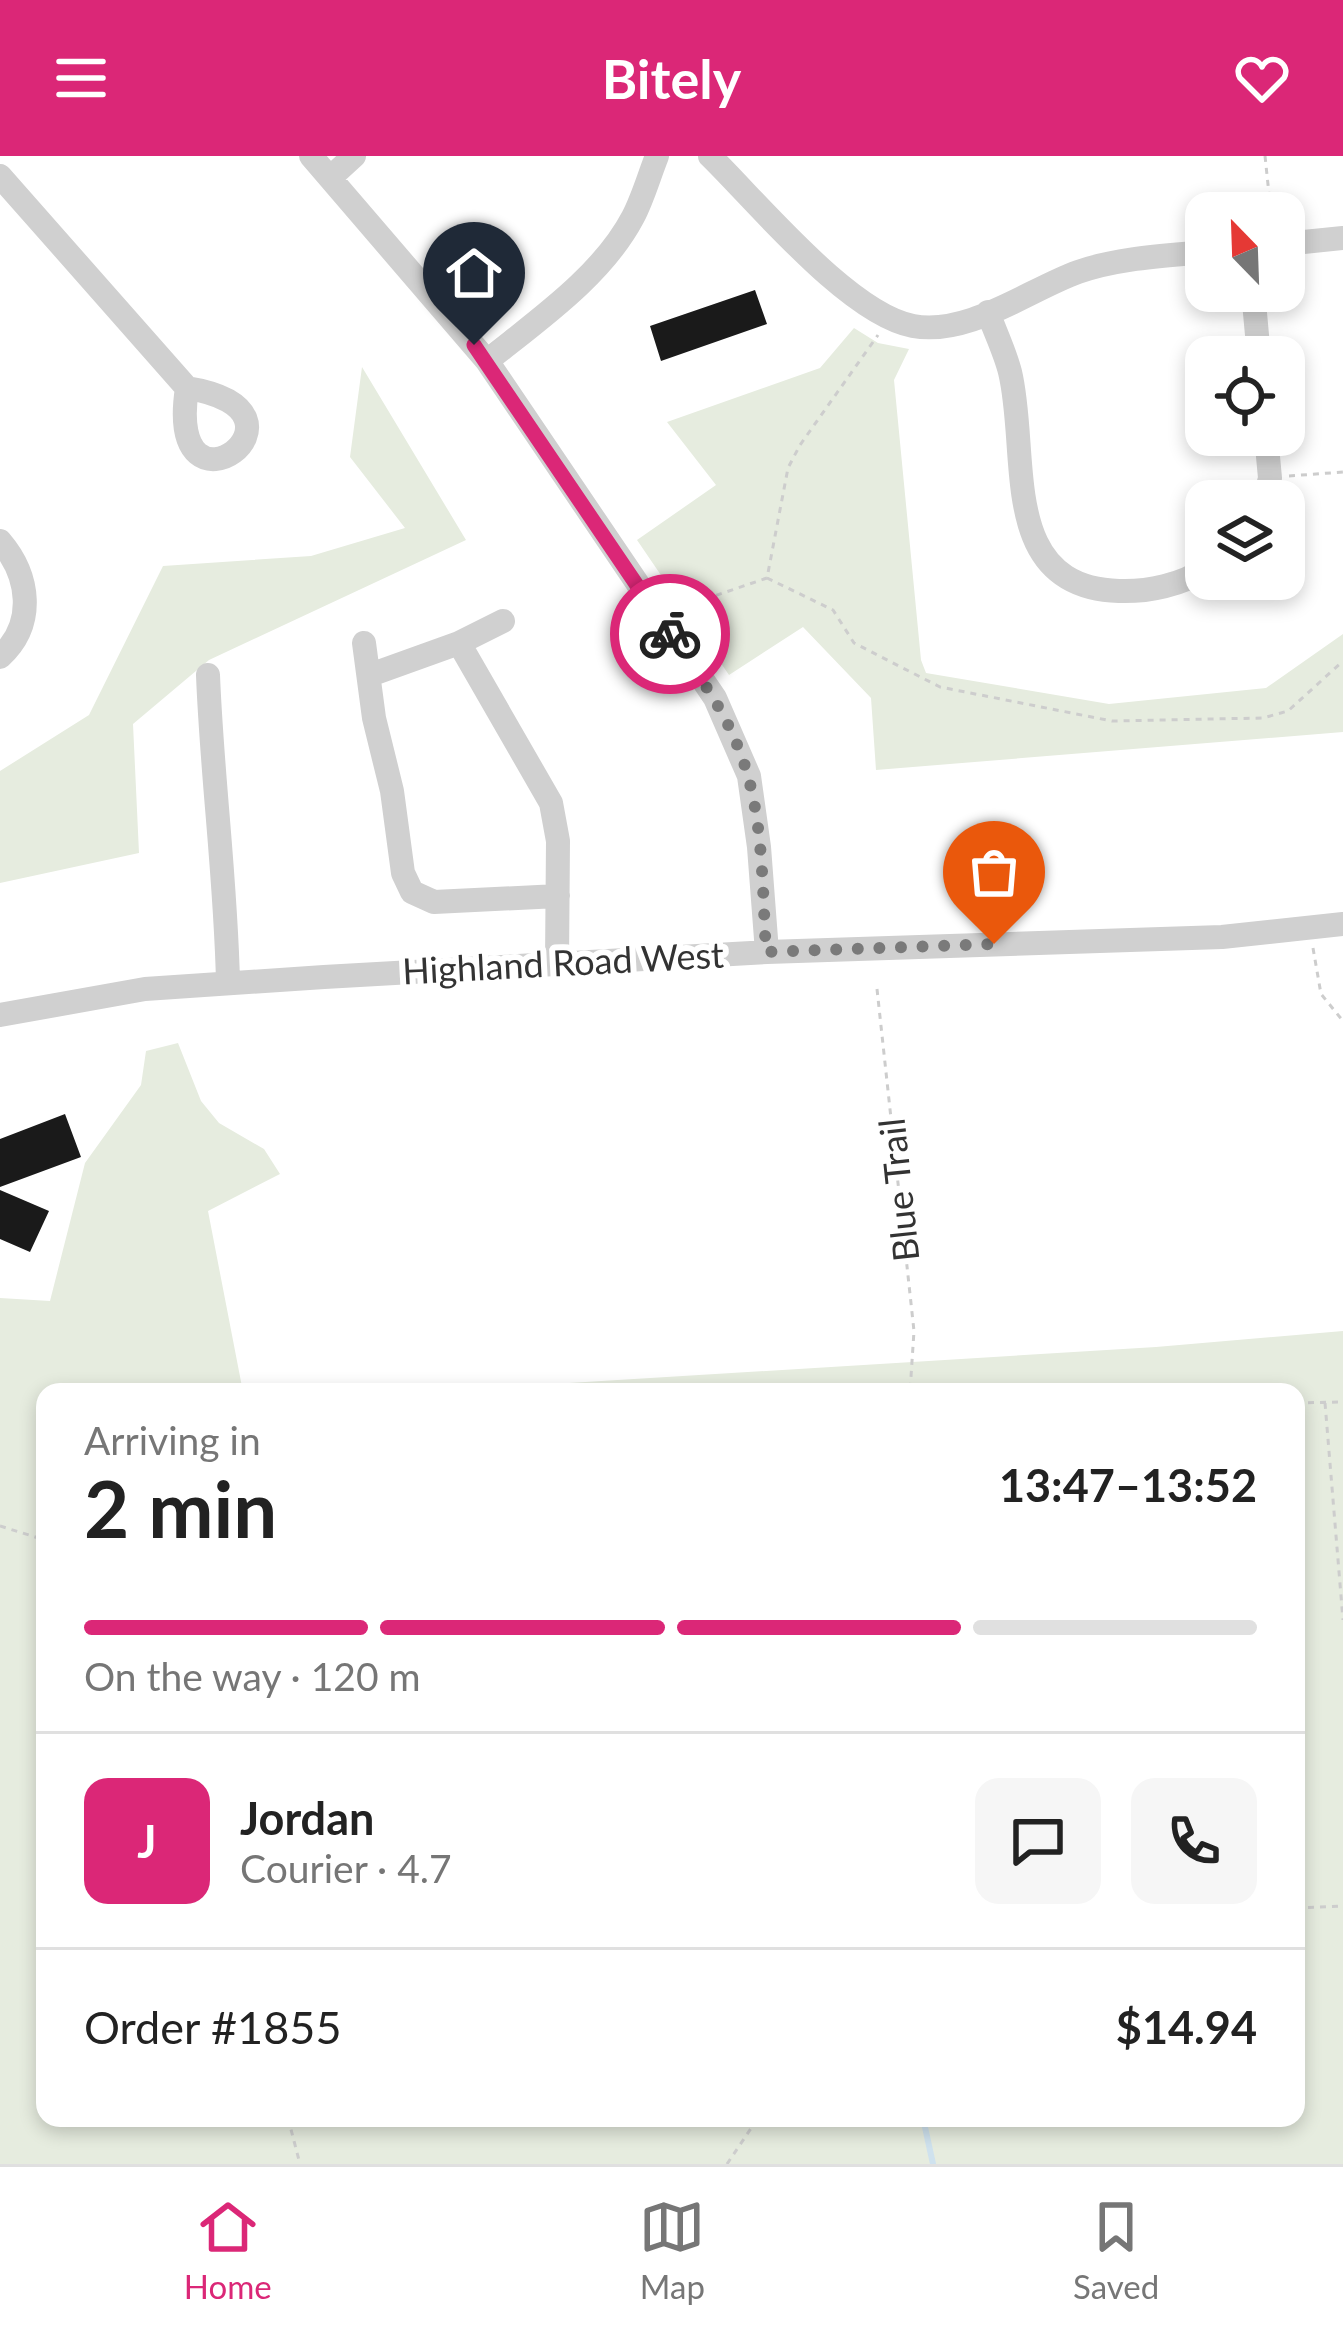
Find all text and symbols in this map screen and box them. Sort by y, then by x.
icon: menu [48,45,114,111]
icon: heart [1229,45,1295,111]
text: Bitely [602,46,741,111]
north arrow [1185,192,1305,312]
map controls [1185,192,1305,600]
pin [423,222,525,345]
icon: home [441,240,507,306]
button: locate [1185,336,1305,456]
button: layers [1185,480,1305,600]
courier [610,574,730,694]
icon: bike [637,601,703,667]
pin [943,821,1045,944]
icon: bag [961,839,1027,905]
street label: Highland Road West [401,932,725,992]
street label: Blue Trail [869,1116,927,1264]
text: Arriving in [84,1417,261,1463]
text: 13:47–13:52 [999,1458,1257,1512]
text: 2 min [84,1461,277,1555]
text: On the way · 120 m [84,1653,421,1699]
button: chat [975,1778,1101,1904]
button: phone [1131,1778,1257,1904]
text: Jordan [240,1791,374,1845]
text: J [137,1814,157,1868]
text: Courier · 4.7 [240,1845,452,1891]
text: Order #1855 [84,2000,342,2054]
text: $14.94 [1116,2000,1257,2054]
tab: Home [184,2194,272,2306]
tab: Map [639,2194,705,2306]
tab: Saved [1073,2194,1159,2306]

